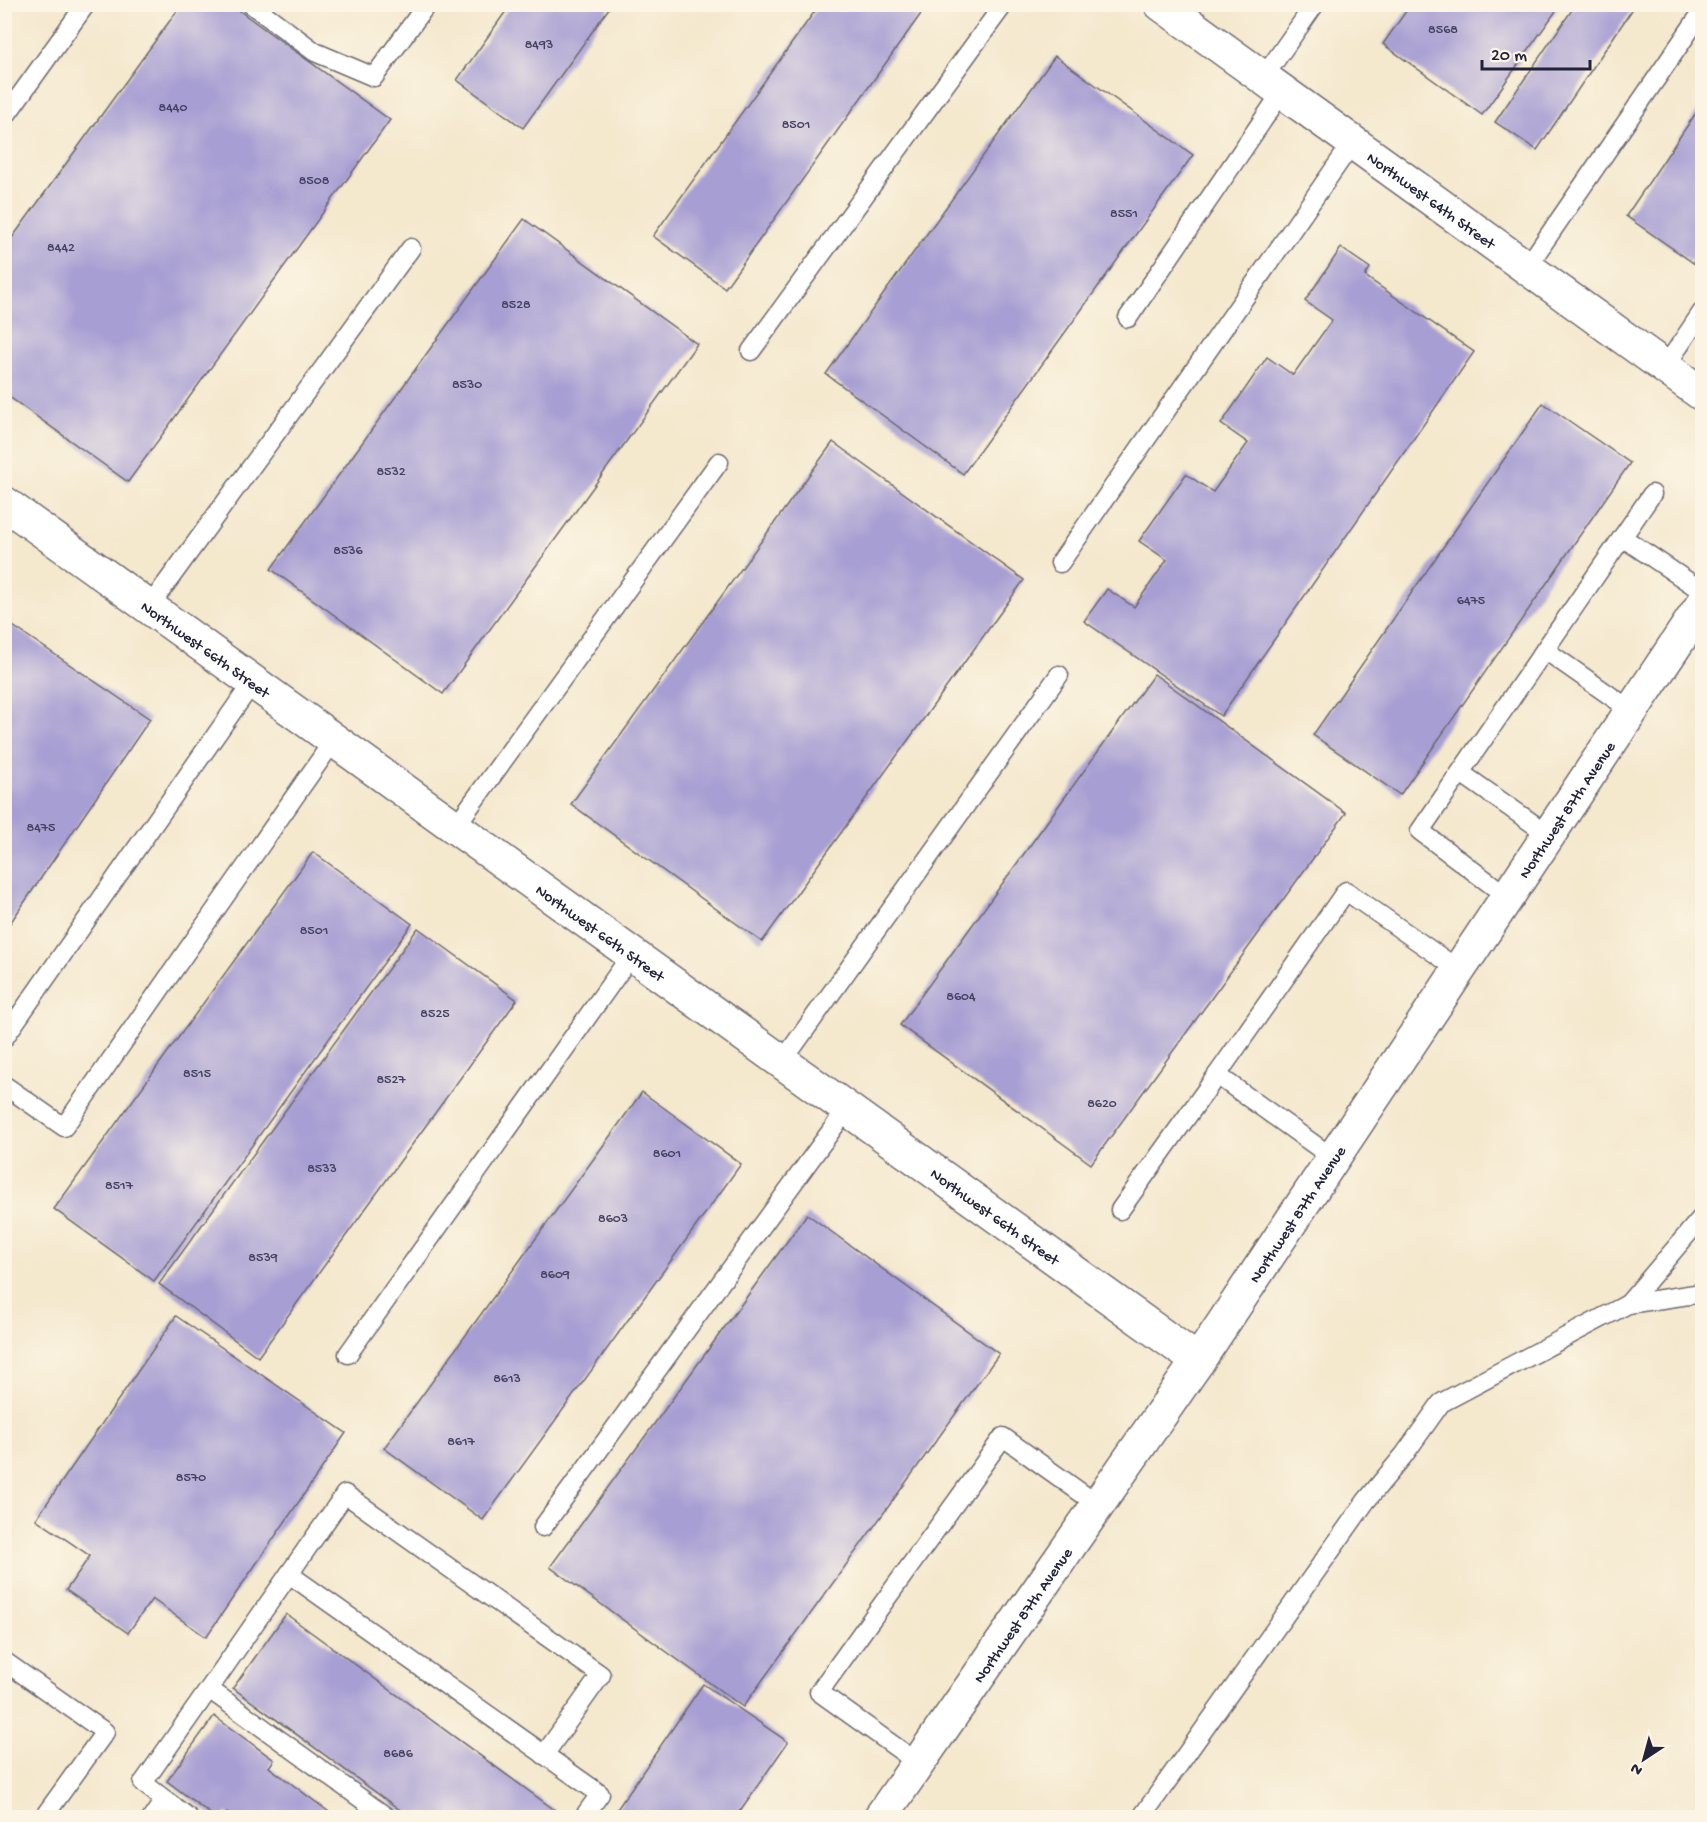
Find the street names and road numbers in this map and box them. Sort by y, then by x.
street label: Northwest 64th Street [1362,149,1499,256]
street label: Northwest 66th Street [136,598,274,705]
street label: Northwest 87th Avenue [1516,738,1622,883]
street label: Northwest 66th Street [531,882,668,988]
street label: Northwest 87th Avenue [1247,1143,1352,1288]
street label: Northwest 66th Street [925,1166,1063,1272]
street label: Northwest 87th Avenue [971,1544,1079,1688]

